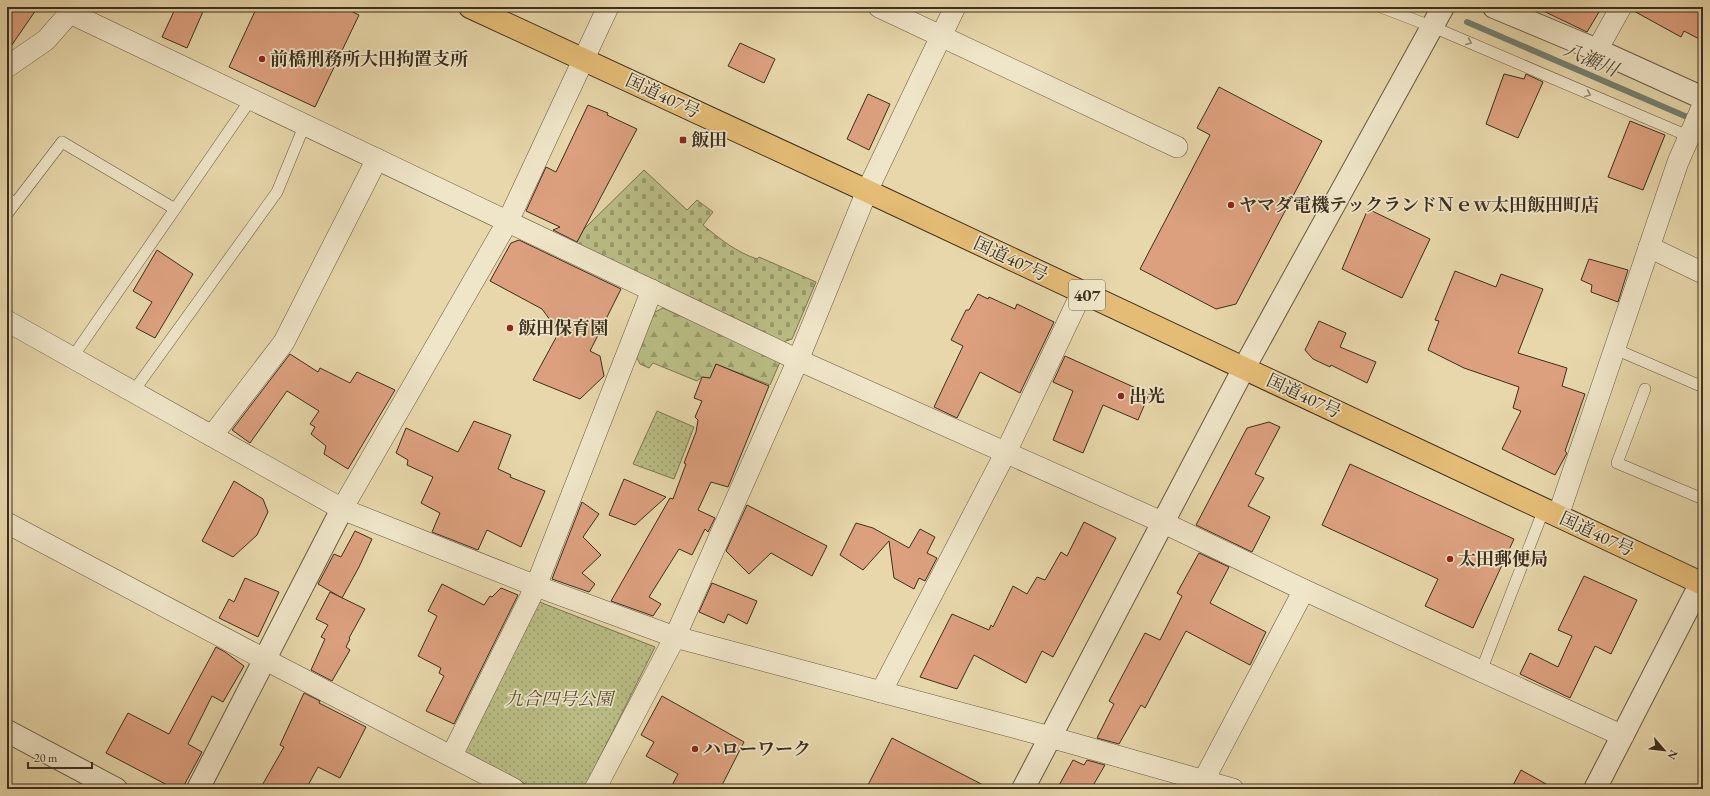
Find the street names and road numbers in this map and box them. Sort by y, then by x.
street label: 国道407号 [622,68,704,123]
street label: 国道407号 [970,231,1052,286]
road number: 407 [1069,280,1105,310]
street label: 国道407号 [1263,368,1345,423]
street label: 国道407号 [1556,506,1638,561]

